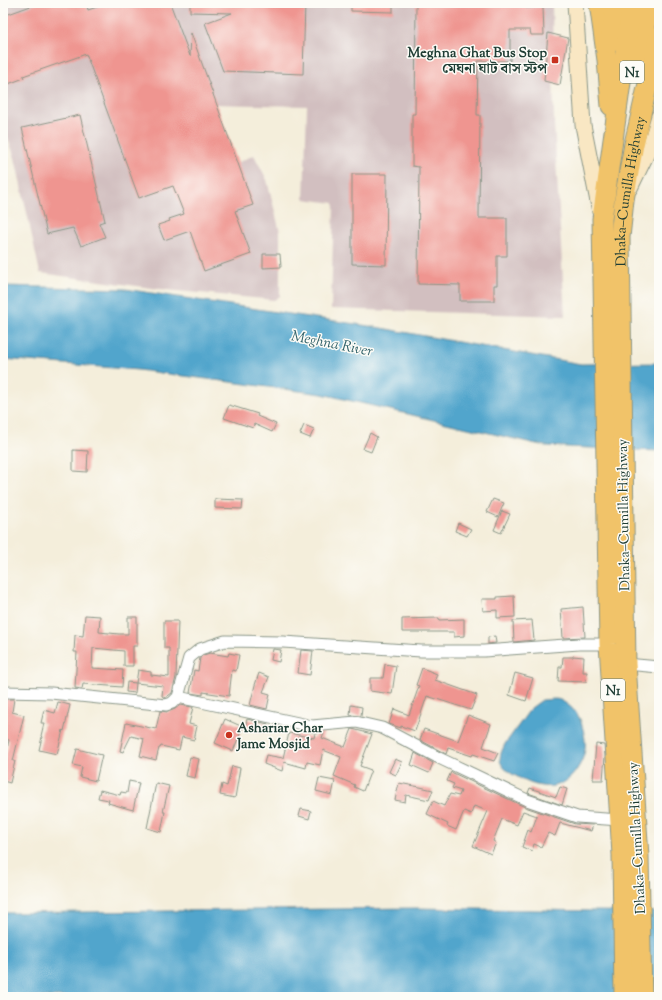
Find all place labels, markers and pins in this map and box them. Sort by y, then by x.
place label: Meghna Ghat Bus Stop মেঘনা ঘাট বাস স্টপ [408,44,548,80]
marker: Meghna Ghat Bus Stop মেঘনা ঘাট বাস স্টপ [550,55,560,65]
place label: Ashariar Char Jame Mosjid [236,719,324,755]
marker: Ashariar Char Jame Mosjid [224,730,234,740]

